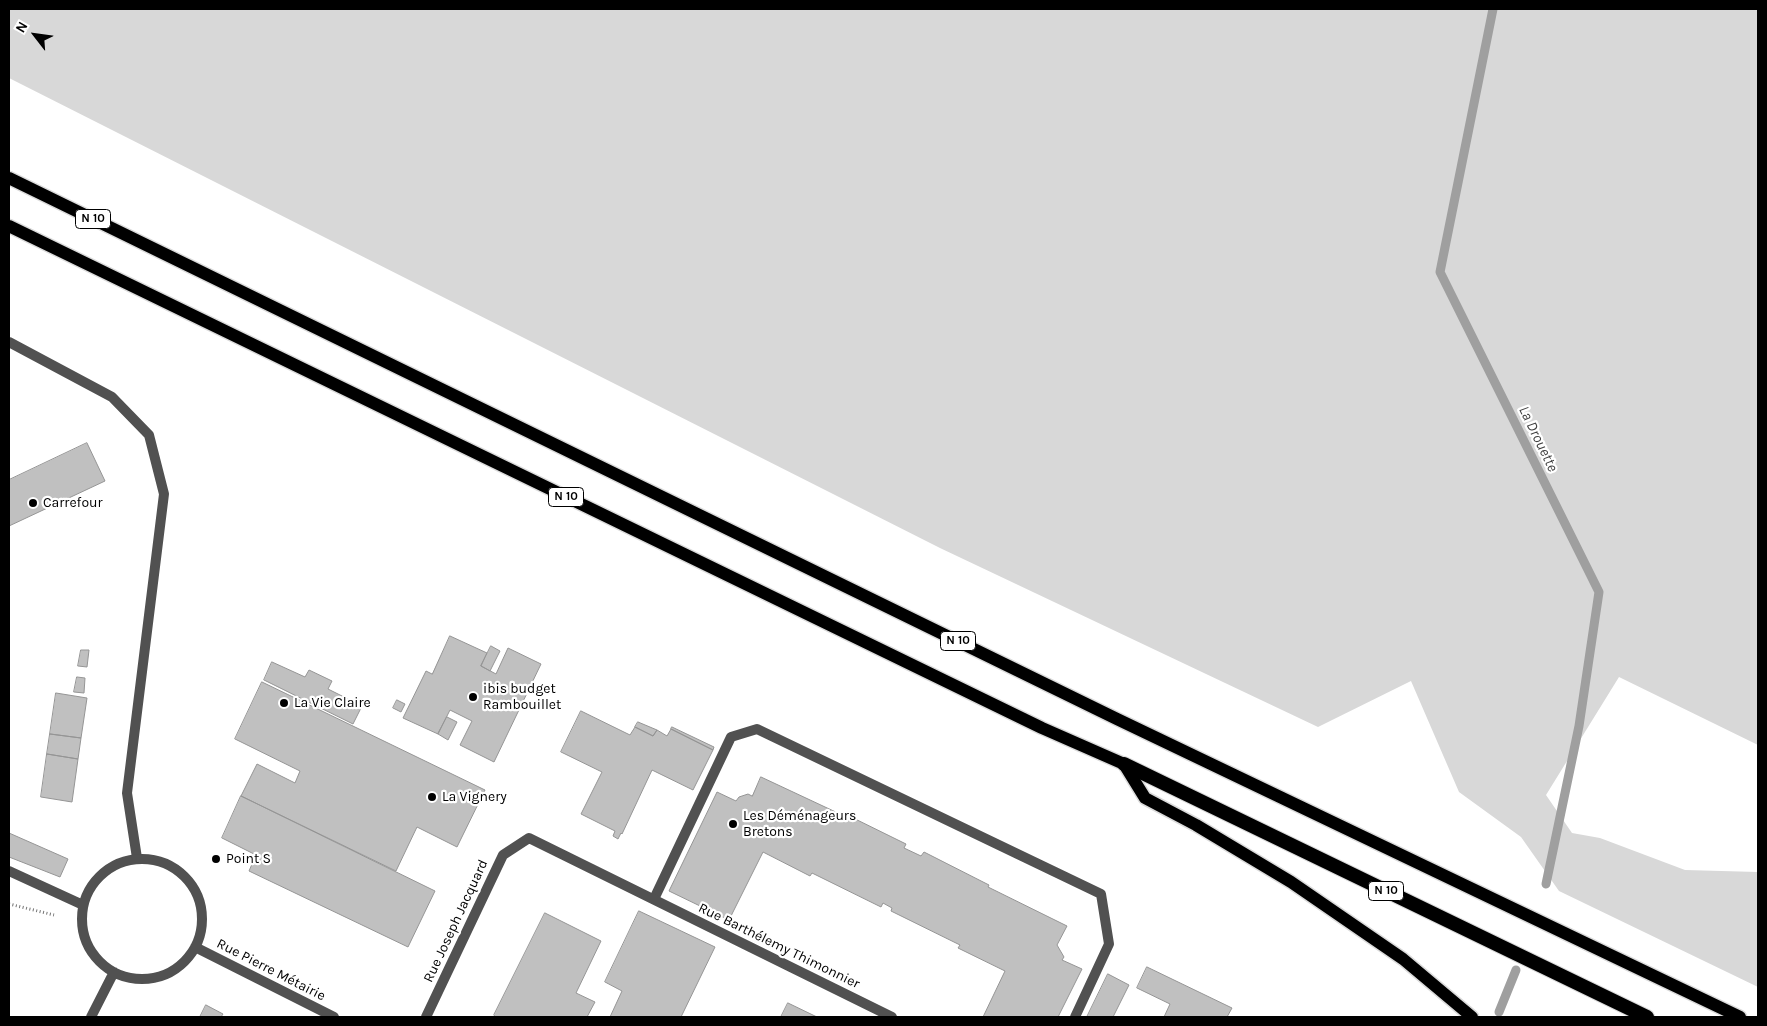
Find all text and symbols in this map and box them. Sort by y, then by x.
north arrow [10,10,60,60]
text: N [12,19,31,36]
road number: N 10 [76,210,110,228]
water label: La Drouette [1514,403,1562,475]
road number: N 10 [548,488,584,507]
place label: Carrefour [43,495,103,511]
marker: Carrefour [27,497,39,509]
road number: N 10 [940,631,976,650]
place label: ibis budget Rambouillet [483,681,561,714]
marker: ibis budget Rambouillet [467,691,479,703]
place label: La Vie Claire [294,695,371,711]
marker: La Vie Claire [278,697,290,709]
place label: La Vignery [442,789,507,805]
marker: La Vignery [426,791,438,803]
place label: Les Déménageurs Bretons [743,808,856,840]
marker: Les Déménageurs Bretons [727,818,739,830]
place label: Point S [226,851,271,867]
marker: Point S [210,853,222,865]
street label: Rue Joseph Jacquard [420,857,492,985]
road number: N 10 [1368,881,1404,900]
street label: Rue Barthélemy Thimonnier [695,900,863,992]
street label: Rue Pierre Métairie [214,935,328,1005]

